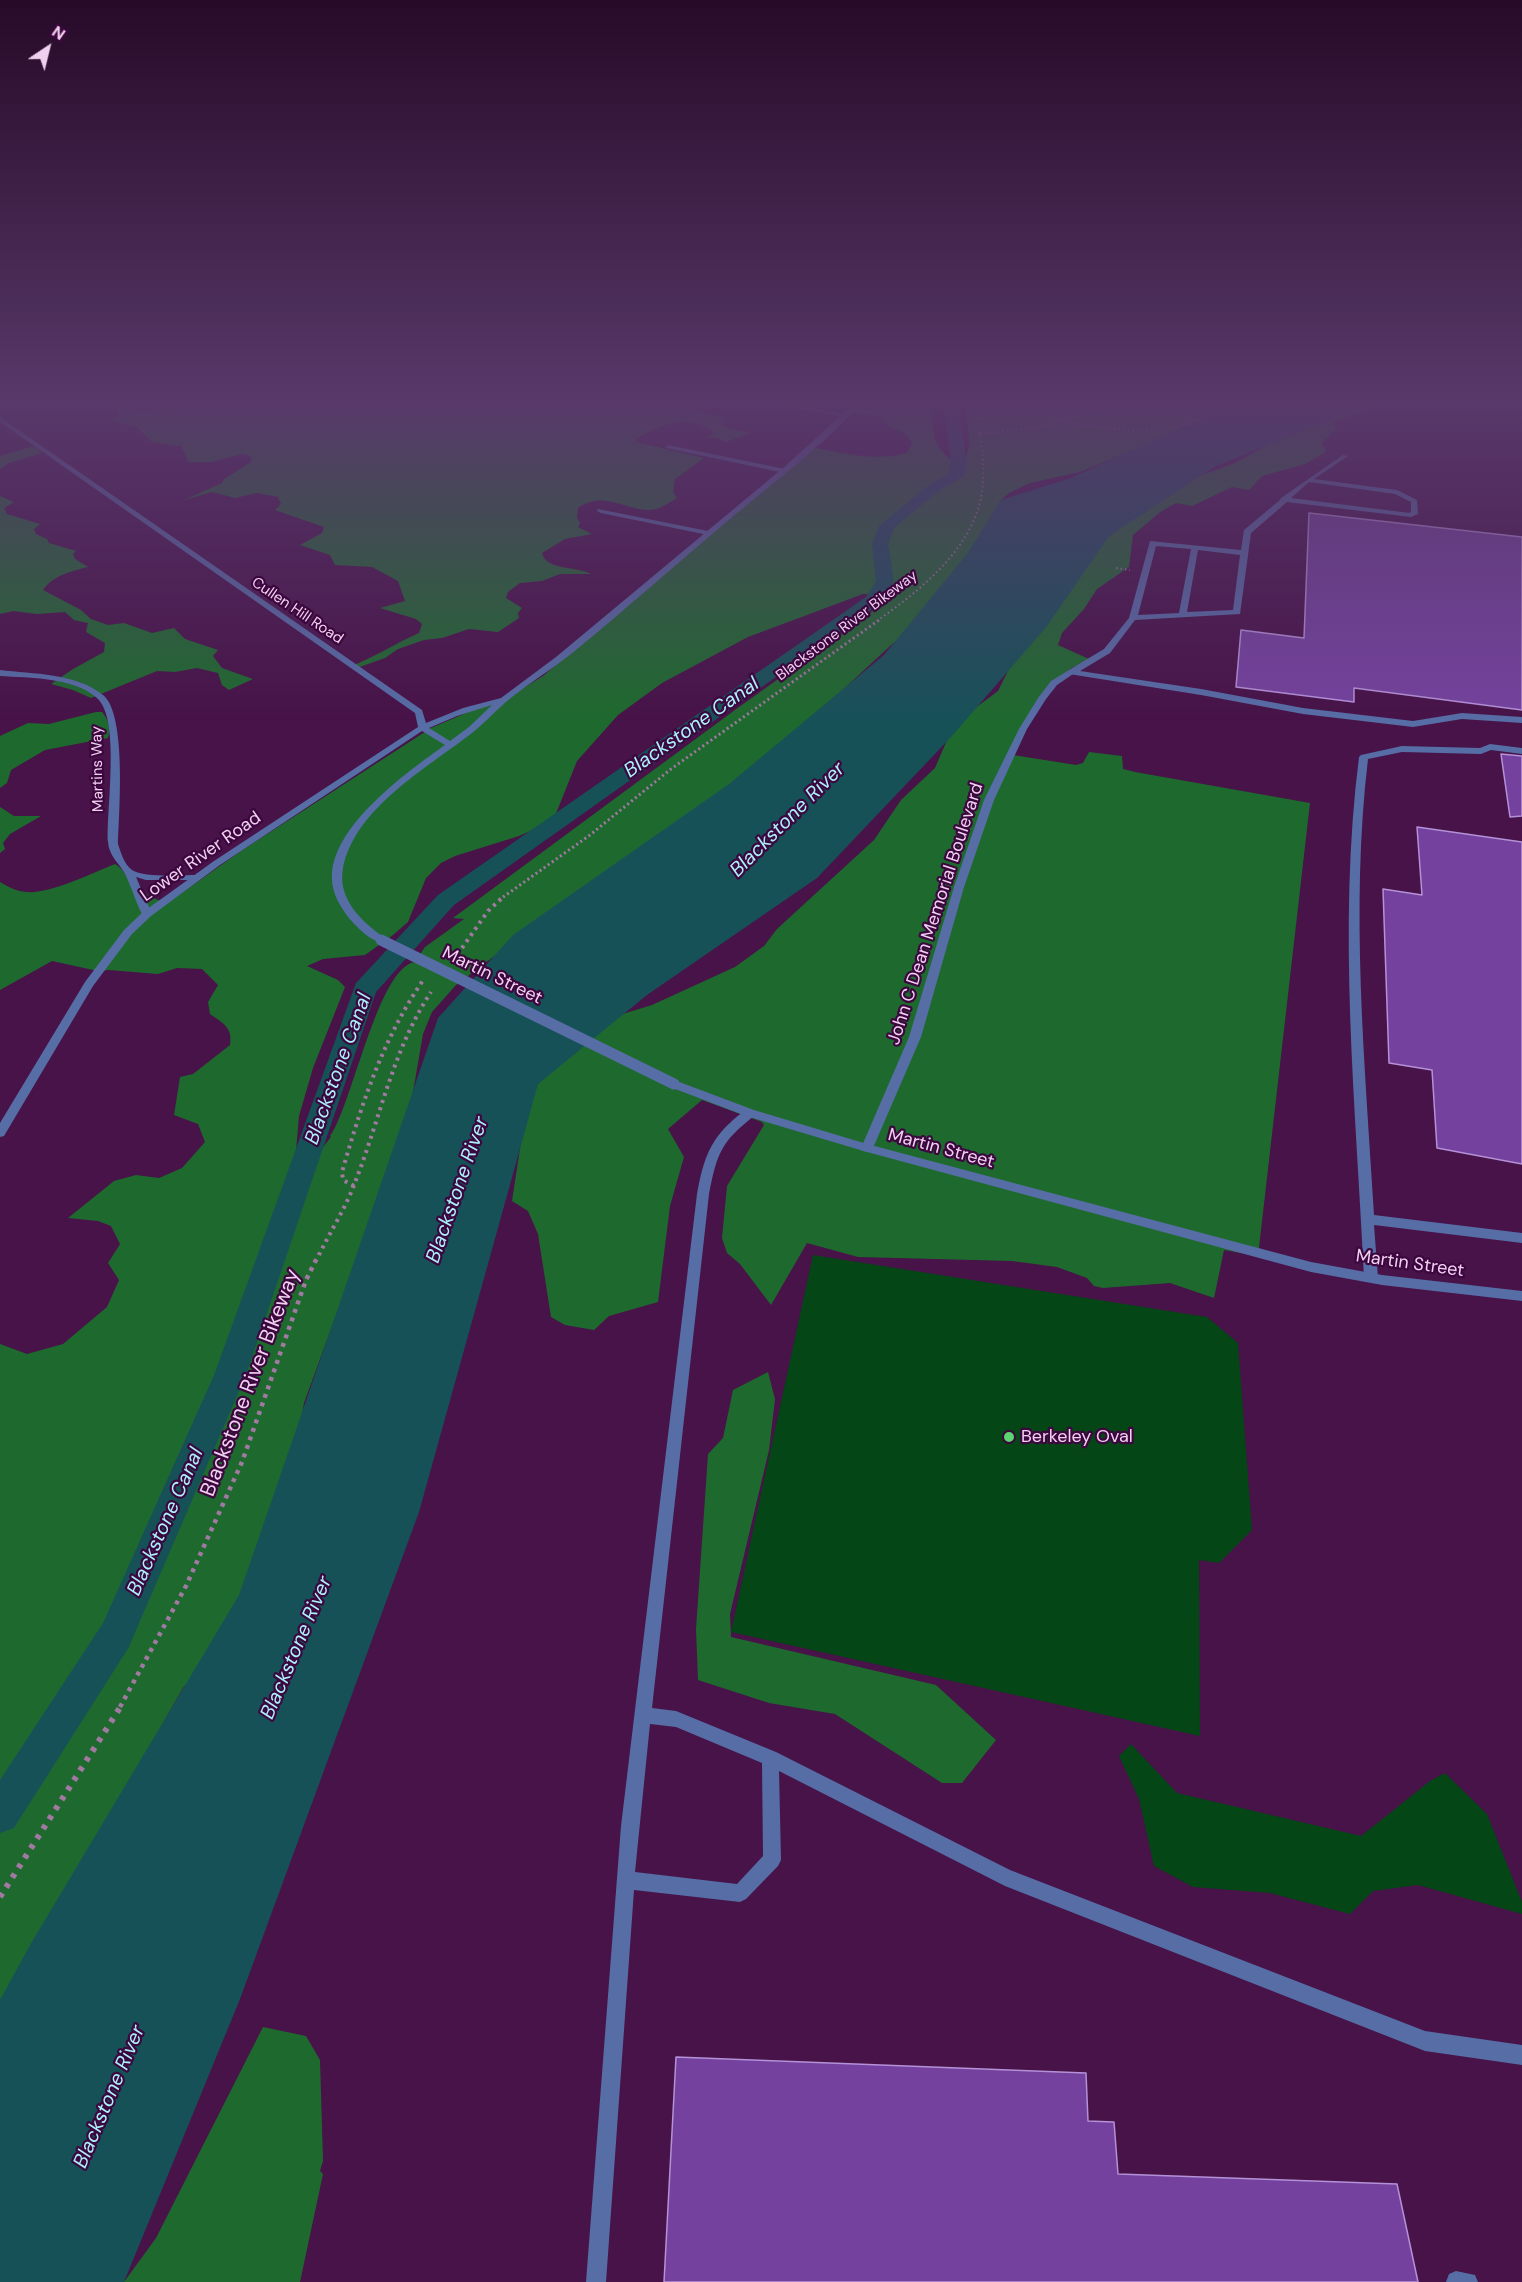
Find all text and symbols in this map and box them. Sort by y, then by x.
north arrow [18,18,78,78]
text: N [48,21,69,45]
street label: Blackstone River Bikeway [773,567,921,685]
street label: Cullen Hill Road [248,574,346,648]
water label: Blackstone Canal [620,673,764,783]
street label: Martins Way [88,726,108,812]
water label: Blackstone River [726,758,850,882]
street label: John C Dean Memorial Boulevard [883,780,989,1048]
street label: Lower River Road [137,807,265,907]
street label: Martin Street [438,942,546,1010]
water label: Blackstone Canal [301,990,377,1148]
water label: Blackstone River [422,1114,494,1266]
street label: Martin Street [886,1124,996,1174]
street label: Martin Street [1354,1246,1466,1282]
street label: Blackstone River Bikeway [196,1266,306,1500]
place label: Berkeley Oval [1021,1426,1133,1448]
marker: Berkeley Oval [1002,1430,1016,1444]
water label: Blackstone Canal [123,1444,209,1600]
water label: Blackstone River [256,1573,338,1723]
water label: Blackstone River [69,2022,151,2172]

